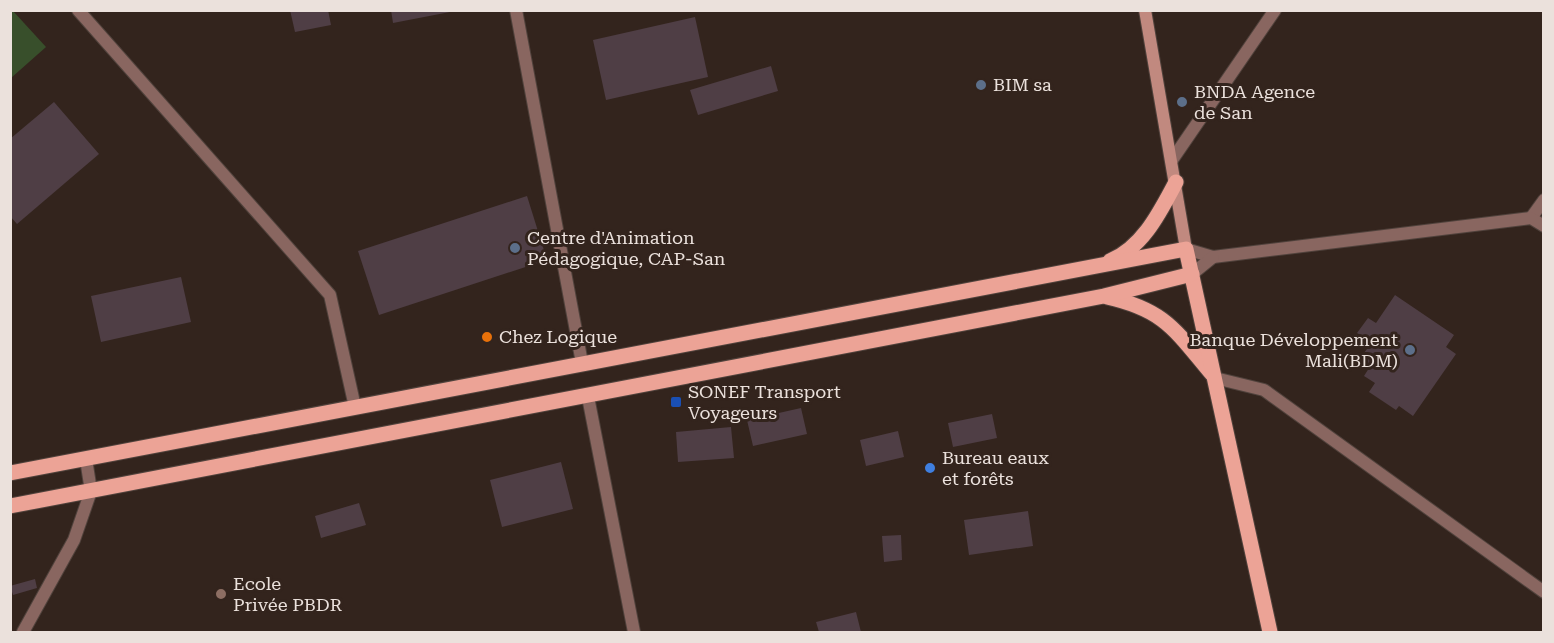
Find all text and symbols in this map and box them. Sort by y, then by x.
place label: BIM sa [993,74,1052,95]
marker: BIM sa [974,78,988,92]
place label: BNDA Agence de San [1194,81,1315,123]
marker: BNDA Agence de San [1175,95,1189,109]
place label: Centre d'Animation Pédagogique, CAP-San [527,227,726,269]
marker: Centre d'Animation Pédagogique, CAP-San [508,241,522,255]
place label: Chez Logique [499,326,617,347]
place label: Banque Développement Mali(BDM) [1189,329,1398,371]
marker: Chez Logique [480,330,494,344]
marker: Banque Développement Mali(BDM) [1403,343,1417,357]
place label: SONEF Transport Voyageurs [688,381,841,423]
marker: SONEF Transport Voyageurs [669,395,683,409]
place label: Bureau eaux et forêts [942,447,1049,489]
marker: Bureau eaux et forêts [923,461,937,475]
place label: Ecole Privée PBDR [233,573,343,615]
marker: Ecole Privée PBDR [214,587,228,601]

